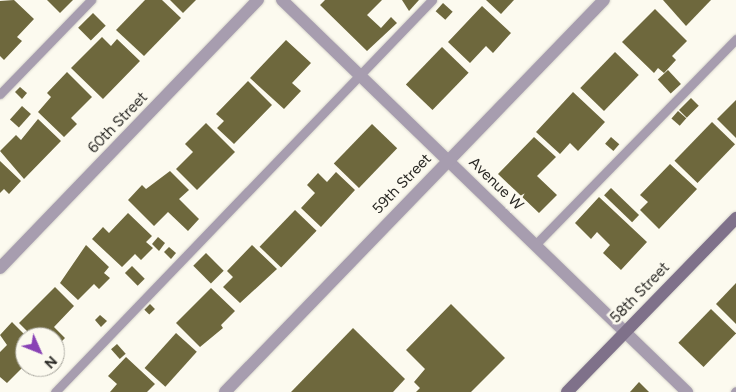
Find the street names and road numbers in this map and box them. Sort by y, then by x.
street label: 60th Street [84,89,152,157]
street label: 59th Street [369,150,435,218]
street label: Avenue W [465,154,527,214]
street label: 58th Street [607,259,673,327]

